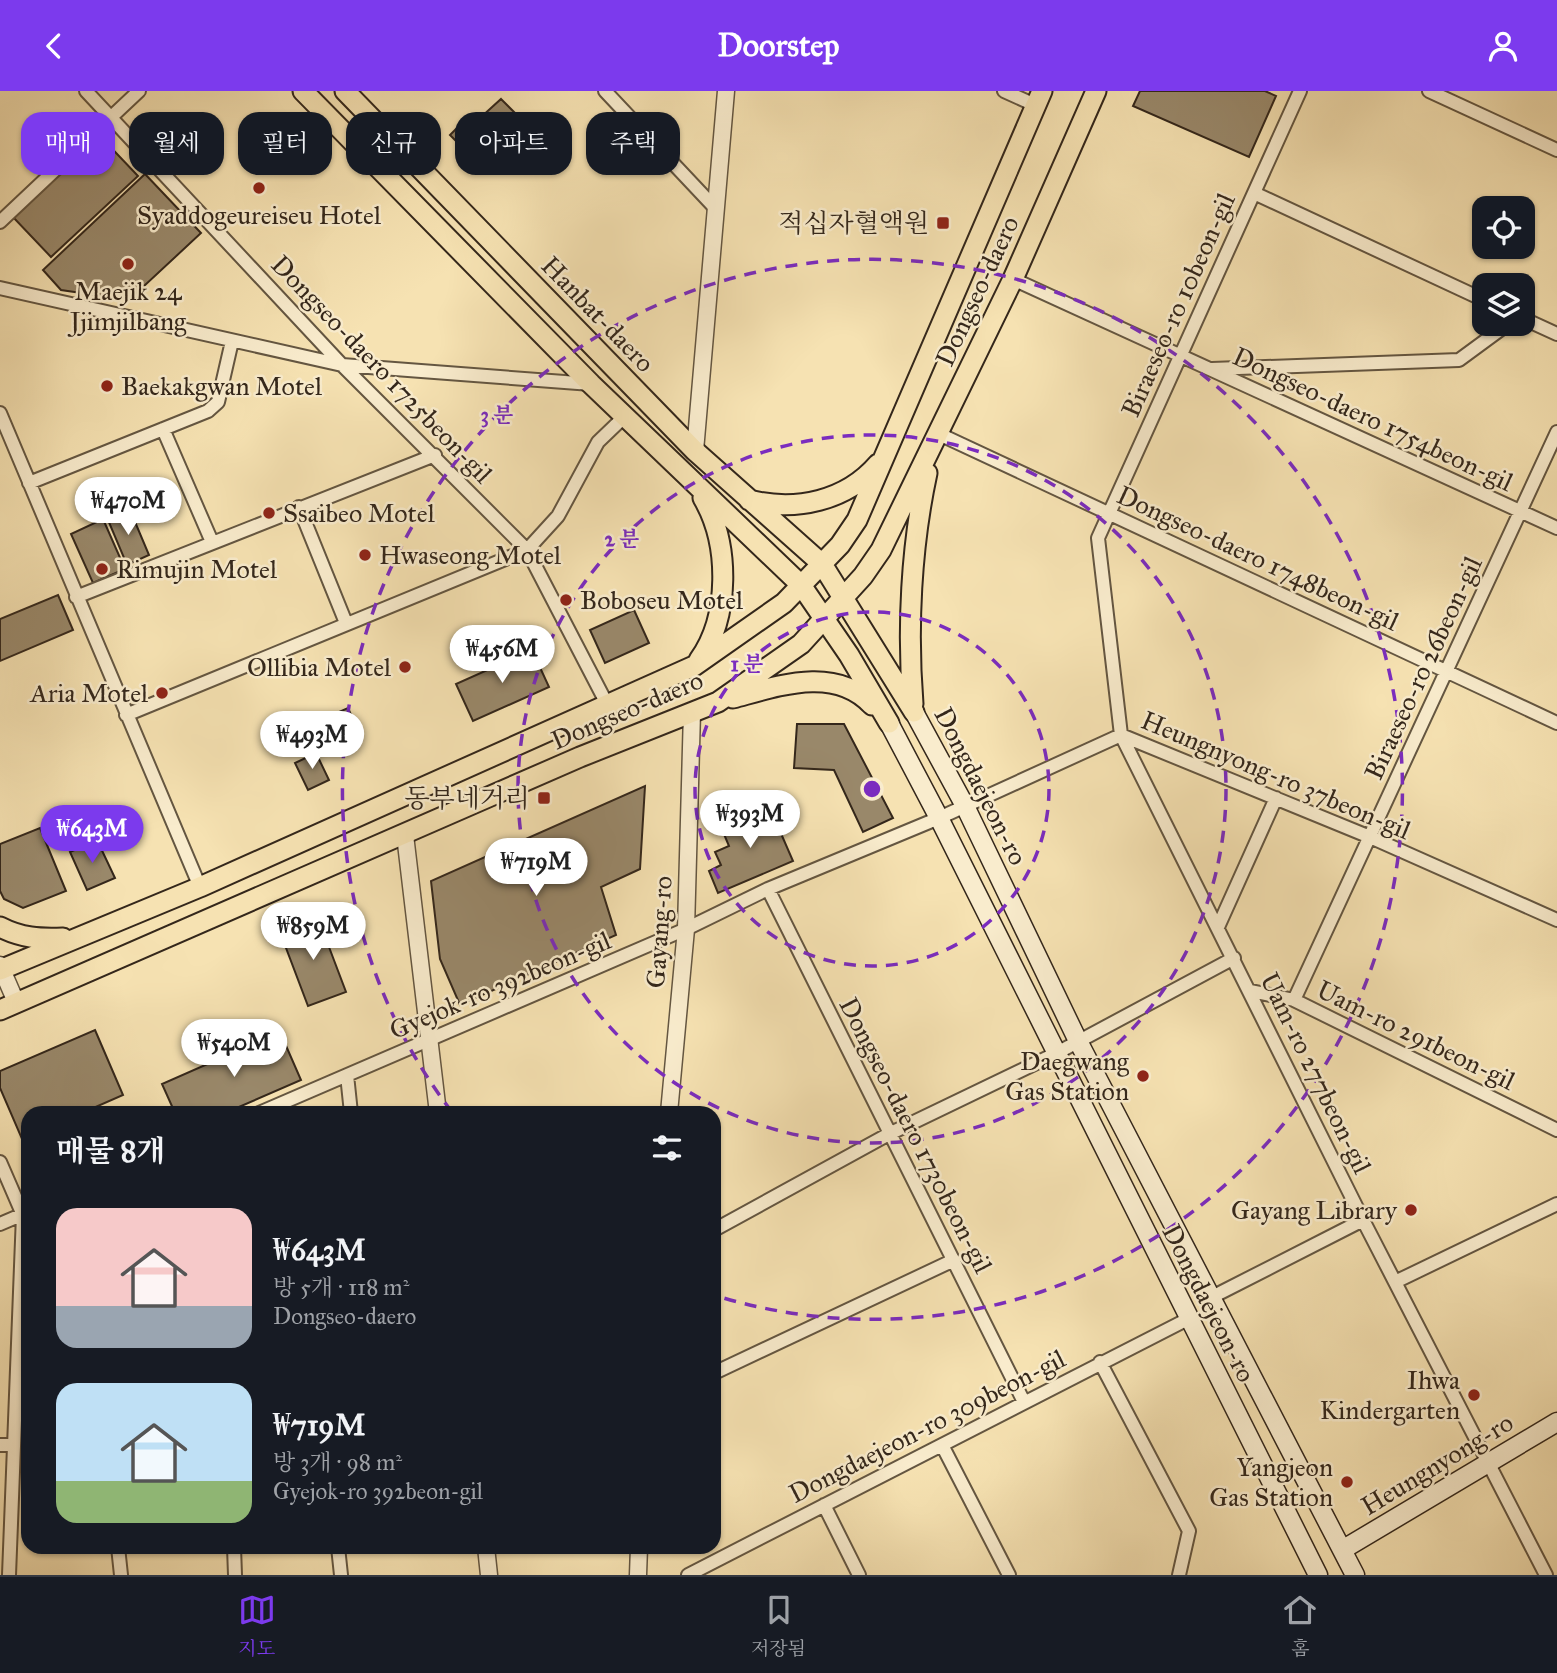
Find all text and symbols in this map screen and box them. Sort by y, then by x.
text: Doorstep [717,26,840,65]
icon: back [35,27,73,65]
icon: person [1484,27,1522,65]
chip: 매매 [21,112,115,175]
chip: 월세 [129,112,224,175]
chip: 필터 [238,112,332,175]
chip: 신규 [346,112,441,175]
chip: 아파트 [455,112,572,175]
chip: 주택 [586,112,680,175]
marker: Syaddogeureiseu Hotel [251,180,267,196]
street label: Biraeseo-ro 10beon-gil [1114,188,1242,422]
map controls [1472,196,1535,336]
button: locate [1472,196,1535,259]
place label: Syaddogeureiseu Hotel [137,199,381,231]
place label: 적십자혈액원 [778,207,929,239]
street label: Dongseo-daero [928,211,1026,371]
marker: 적십자혈액원 [935,215,951,231]
street label: Dongseo-daero 1725beon-gil [265,248,499,490]
street label: Hanbat-daero [535,249,661,379]
marker: Maejik 24 Jjimjilbang [120,256,136,272]
button: layers [1472,273,1535,336]
place label: Maejik 24 Jjimjilbang [67,275,187,337]
street label: Dongseo-daero 1754beon-gil [1228,340,1518,498]
place label: Baekakgwan Motel [121,370,322,402]
marker: Baekakgwan Motel [99,378,115,394]
text: 3 분 [480,402,514,428]
pin: ₩470M [79,477,177,537]
street label: Dongseo-daero 1748beon-gil [1112,479,1404,637]
text: ₩470M [91,486,165,514]
place label: Ssaibeo Motel [283,497,435,529]
marker: Ssaibeo Motel [261,505,277,521]
text: 2 분 [604,526,640,552]
place label: Hwaseong Motel [379,539,561,571]
marker: Hwaseong Motel [357,547,373,563]
street label: Biraeseo-ro 26beon-gil [1357,551,1489,785]
place label: Rimujin Motel [116,553,277,585]
marker: Rimujin Motel [94,561,110,577]
place label: Boboseu Motel [580,584,743,616]
marker: Boboseu Motel [558,592,574,608]
pin: ₩456M [453,625,551,685]
text: ₩456M [466,634,538,662]
place label: Ollibia Motel [247,651,391,683]
text: 1 분 [730,651,764,677]
marker: Ollibia Motel [397,659,413,675]
street label: Dongseo-daero [546,664,708,756]
place label: Aria Motel [29,677,148,709]
marker: Aria Motel [154,685,170,701]
street label: Dongdaejeon-ro [927,702,1035,870]
street label: Heungnyong-ro 37beon-gil [1137,704,1415,846]
pin: ₩493M [263,711,361,771]
text: ₩493M [276,720,348,748]
centre of rings [860,777,884,801]
place label: 동부네거리 [404,782,530,814]
marker: 동부네거리 [536,790,552,806]
pin: ₩393M [701,791,799,850]
text: ₩393M [716,799,784,827]
pin: ₩643M [43,805,141,865]
text: ₩643M [56,814,128,842]
pin: ₩719M [487,839,585,898]
text: ₩719M [501,847,571,875]
street label: Gayang-ro [639,875,679,989]
pin: ₩859M [264,903,362,962]
text: ₩859M [277,911,349,939]
street label: Gyejok-ro 392beon-gil [384,924,616,1046]
street label: Uam-ro 277beon-gil [1253,967,1379,1179]
street label: Uam-ro 291beon-gil [1312,973,1520,1097]
street label: Dongseo-daero 1730beon-gil [832,992,1000,1278]
pin: ₩540M [185,1019,283,1079]
text: ₩540M [197,1028,271,1056]
place label: Daegwang Gas Station [1005,1045,1130,1107]
marker: Daegwang Gas Station [1135,1068,1151,1084]
icon: filters [648,1129,686,1167]
text: 매물 8개 [56,1133,165,1169]
place label: Gayang Library [1231,1194,1398,1226]
marker: Gayang Library [1403,1202,1419,1218]
street label: Dongdaejeon-ro [1155,1219,1263,1387]
text: ₩643M [273,1232,366,1268]
icon: home [112,1236,196,1320]
text: 방 5개 · 118 m² [273,1273,409,1301]
text: Dongseo-daero [273,1302,416,1330]
street label: Dongdaejeon-ro 309beon-gil [783,1342,1071,1510]
place label: Ihwa Kindergarten [1320,1364,1460,1426]
marker: Ihwa Kindergarten [1466,1387,1482,1403]
street label: Heungnyong-ro [1355,1406,1519,1522]
text: ₩719M [273,1407,365,1443]
icon: home [112,1411,196,1495]
text: 방 3개 · 98 m² [273,1448,402,1476]
place label: Yangjeon Gas Station [1209,1451,1333,1513]
marker: Yangjeon Gas Station [1339,1474,1355,1490]
text: Gyejok-ro 392beon-gil [273,1477,483,1505]
tab: 지도 [238,1591,276,1660]
tab: 저장됨 [751,1591,806,1660]
tab: 홈 [1281,1591,1319,1660]

